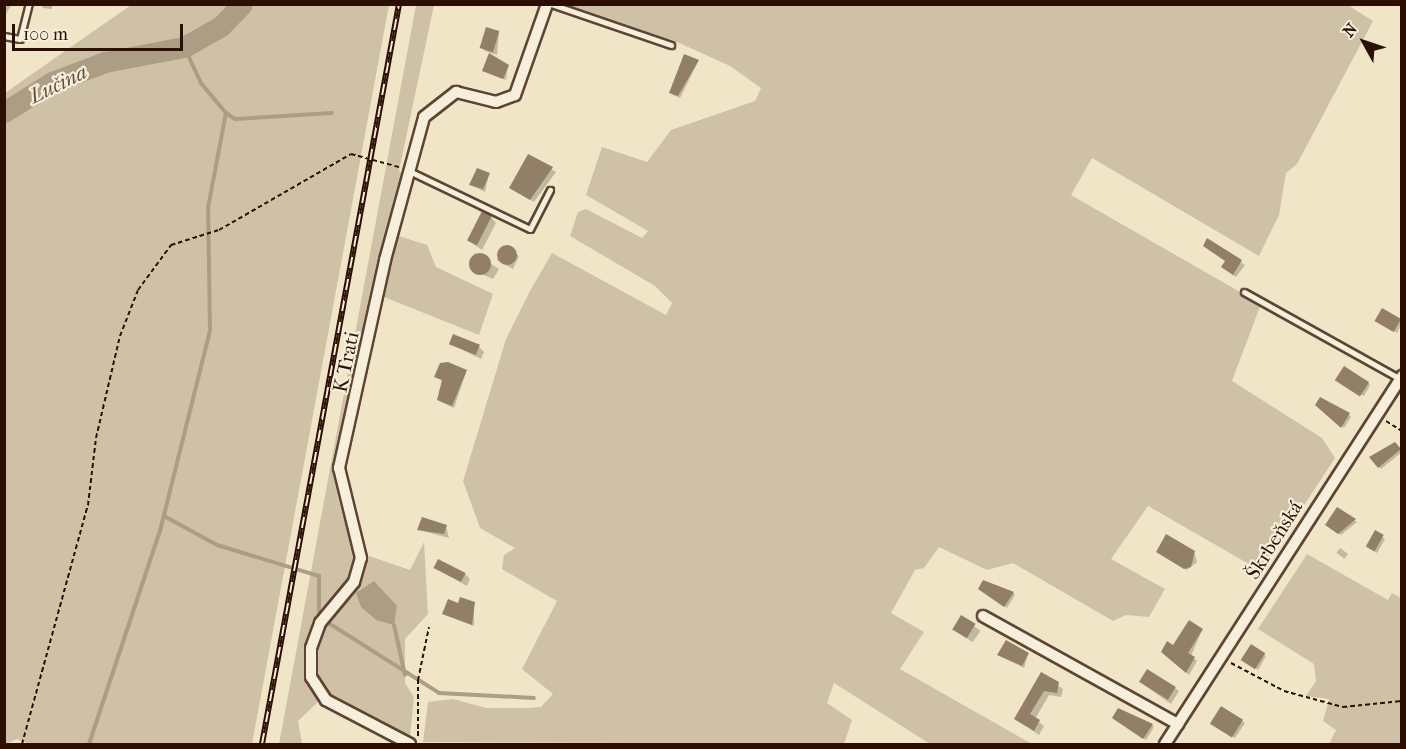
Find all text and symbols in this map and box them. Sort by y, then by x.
scale bar [15,12,186,50]
north arrow [1334,12,1394,72]
text: N [1339,19,1361,41]
text: 100 m [23,24,68,45]
water label: Lučina [25,59,91,109]
street label: K Trati [328,329,364,395]
street label: Škrbeňská [1240,496,1308,584]

